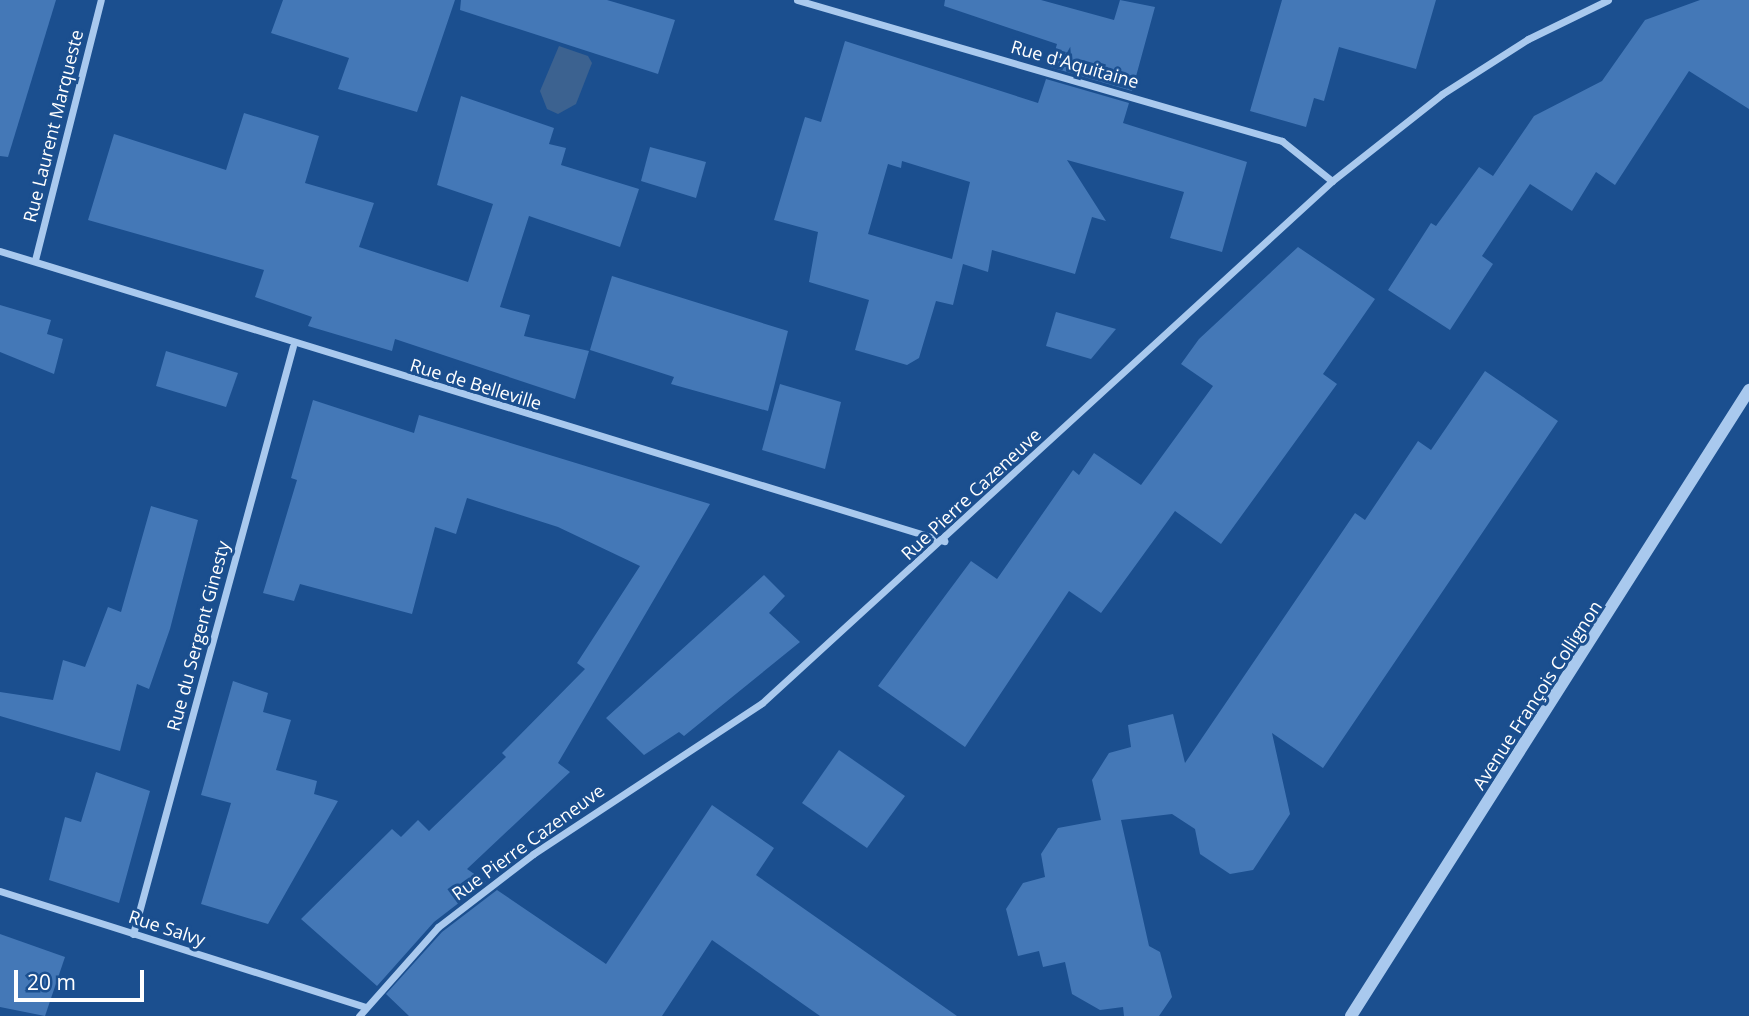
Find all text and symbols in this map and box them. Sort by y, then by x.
street label: Rue Laurent Marqueste [19,27,87,225]
street label: Rue d'Aquitaine [1009,35,1141,93]
street label: Rue de Belleville [408,354,544,414]
street label: Rue Pierre Cazeneuve [897,424,1045,564]
street label: Rue du Sergent Ginesty [162,539,234,733]
street label: Avenue François Collignon [1468,597,1606,793]
street label: Rue Pierre Cazeneuve [448,779,608,905]
street label: Rue Salvy [126,905,208,951]
scale bar [18,956,147,1000]
text: 20 m [27,968,76,996]

